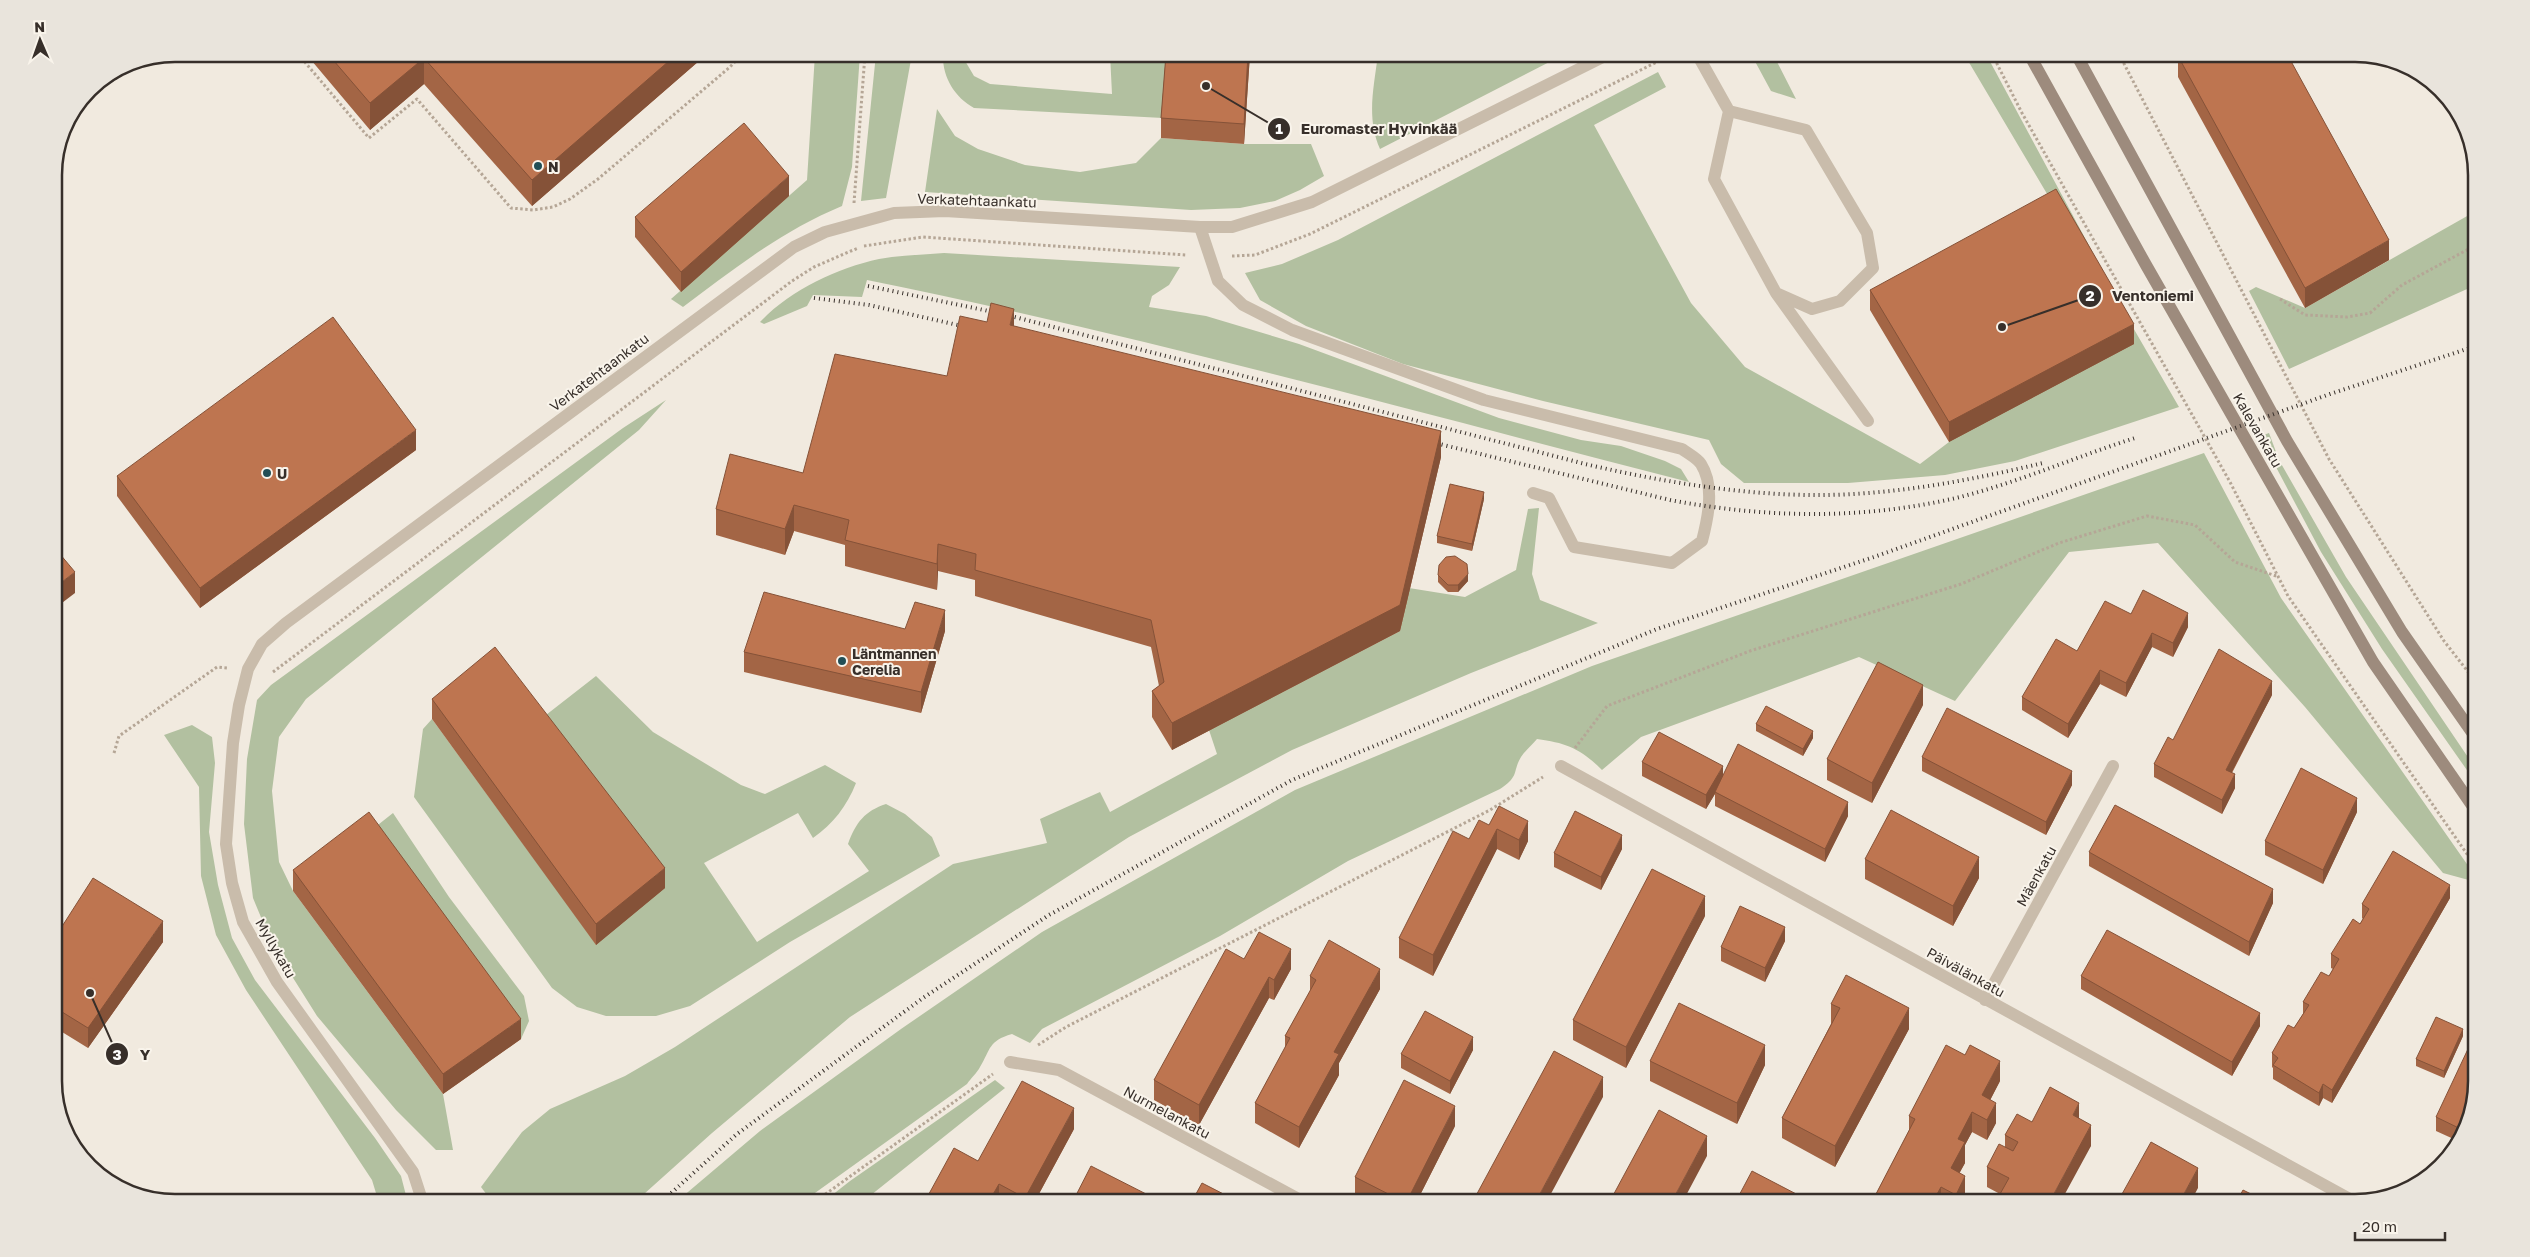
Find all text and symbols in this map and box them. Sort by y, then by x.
north arrow [15,15,65,65]
text: N [34,18,45,35]
callout: Euromaster Hyvinkää [1266,114,1468,144]
text: 1 [1275,119,1283,137]
text: Euromaster Hyvinkää [1301,119,1457,137]
place label: N [548,158,559,175]
marker: N [532,160,544,172]
street label: Verkatehtaankatu [917,189,1037,211]
callout: Ventoniemi [2077,281,2204,311]
text: 2 [2085,286,2095,304]
text: Ventoniemi [2112,286,2194,304]
street label: Verkatehtaankatu [546,329,652,415]
street label: Kalevankatu [2230,390,2286,470]
place label: U [277,465,287,482]
marker: U [261,467,273,479]
place label: Läntmannen Cerelia [852,645,936,678]
marker: Läntmannen Cerelia [836,655,848,667]
street label: Mäenkatu [2012,843,2060,909]
street label: Myllykatu [252,915,300,981]
street label: Päivälänkatu [1924,944,2008,1000]
callout: Y [104,1039,160,1069]
text: 3 [112,1045,122,1063]
text: Y [140,1045,151,1063]
street label: Nurmelankatu [1121,1082,1213,1142]
scale bar [2355,1210,2445,1242]
text: 20 m [2362,1217,2397,1235]

